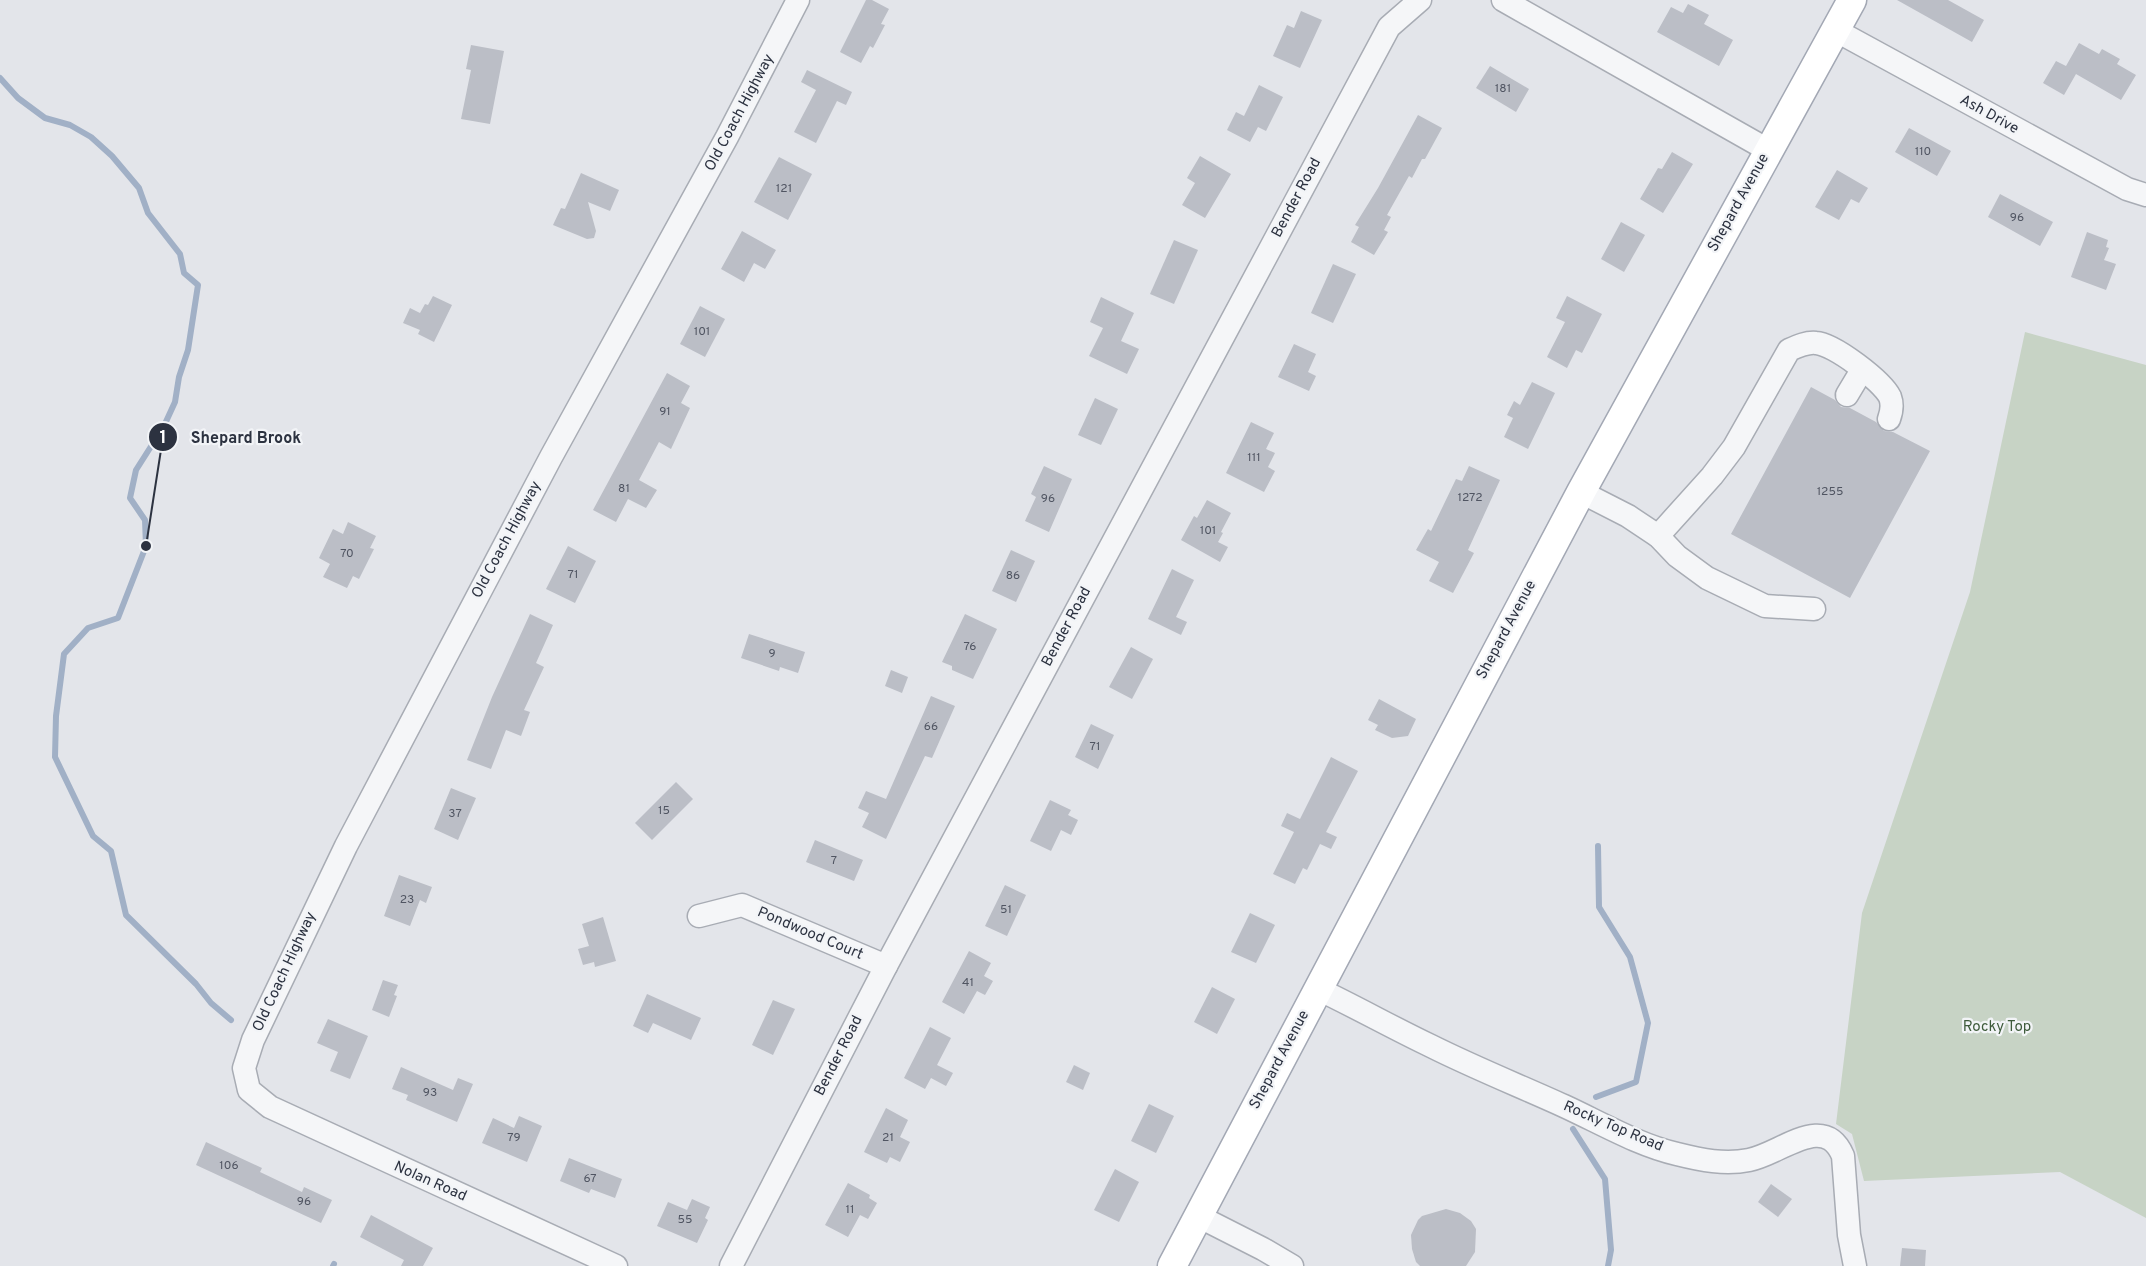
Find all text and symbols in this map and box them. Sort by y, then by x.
street label: Old Coach Highway [701,51,779,175]
house number: 181 [1495,81,1511,97]
street label: Ash Drive [1956,91,2022,139]
house number: 110 [1915,144,1931,160]
street label: Shepard Avenue [1704,150,1774,256]
street label: Bender Road [1268,155,1326,241]
house number: 121 [776,181,792,197]
house number: 96 [2010,210,2024,226]
house number: 101 [694,324,710,340]
house number: 91 [659,404,671,420]
callout: Shepard Brook [148,420,313,454]
text: 1 [159,427,167,450]
text: Shepard Brook [191,429,301,449]
house number: 111 [1247,450,1261,466]
street label: Old Coach Highway [468,478,546,602]
house number: 81 [618,481,630,497]
house number: 1255 [1817,484,1843,500]
house number: 1272 [1457,490,1483,506]
house number: 96 [1041,491,1055,507]
house number: 101 [1200,523,1216,539]
house number: 70 [340,546,354,562]
house number: 71 [568,567,578,583]
house number: 86 [1006,568,1020,584]
street label: Shepard Avenue [1473,577,1541,683]
street label: Bender Road [1038,584,1096,670]
house number: 76 [964,639,976,655]
house number: 9 [768,646,776,662]
house number: 66 [924,719,938,735]
house number: 71 [1090,739,1100,755]
house number: 15 [658,803,670,819]
house number: 37 [448,806,462,822]
house number: 7 [831,853,837,869]
house number: 23 [400,892,414,908]
house number: 51 [1000,902,1012,918]
street label: Pondwood Court [754,903,866,965]
street label: Old Coach Highway [249,909,321,1035]
house number: 41 [962,975,974,991]
street label: Shepard Avenue [1246,1007,1314,1113]
street label: Bender Road [811,1013,867,1099]
park label: Rocky Top [1963,1018,2031,1037]
house number: 93 [423,1085,437,1101]
street label: Rocky Top Road [1560,1097,1666,1157]
house number: 79 [507,1130,521,1146]
house number: 21 [882,1130,894,1146]
house number: 106 [219,1158,239,1174]
street label: Nolan Road [391,1158,469,1206]
house number: 67 [583,1171,597,1187]
house number: 96 [297,1194,311,1210]
house number: 11 [846,1202,854,1218]
house number: 55 [678,1212,692,1228]

